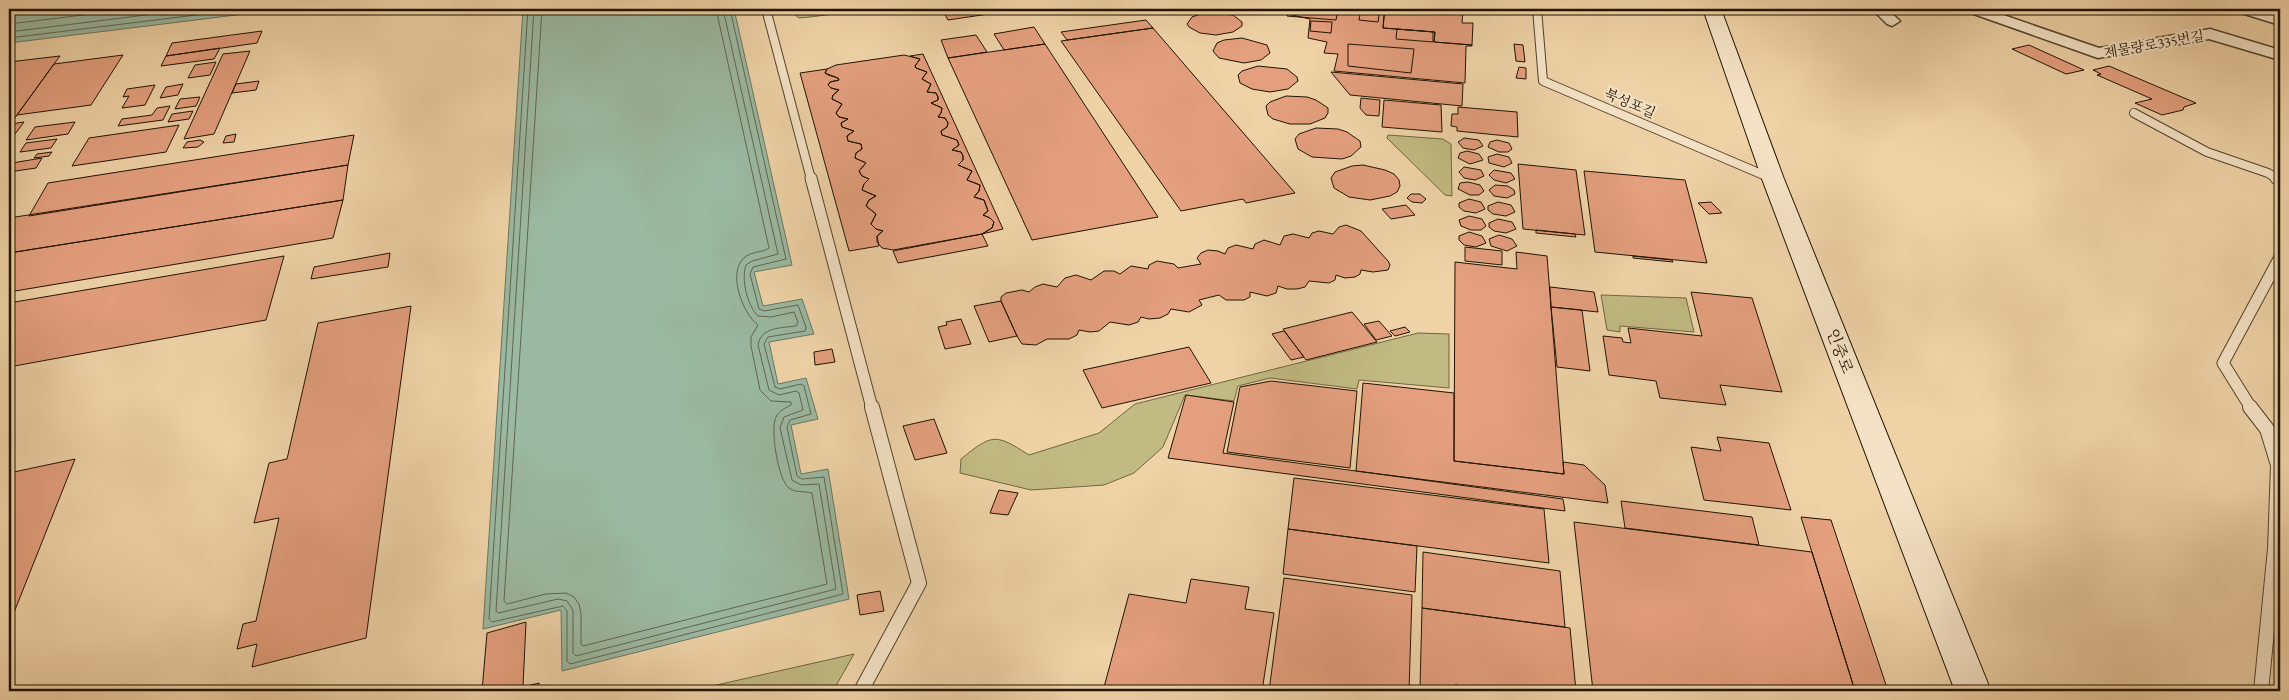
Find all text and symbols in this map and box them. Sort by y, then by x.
street label: 제물량로335번길 [2103,26,2205,62]
street label: 북성포길 [1602,84,1658,122]
street label: 인중로 [1822,326,1858,377]

